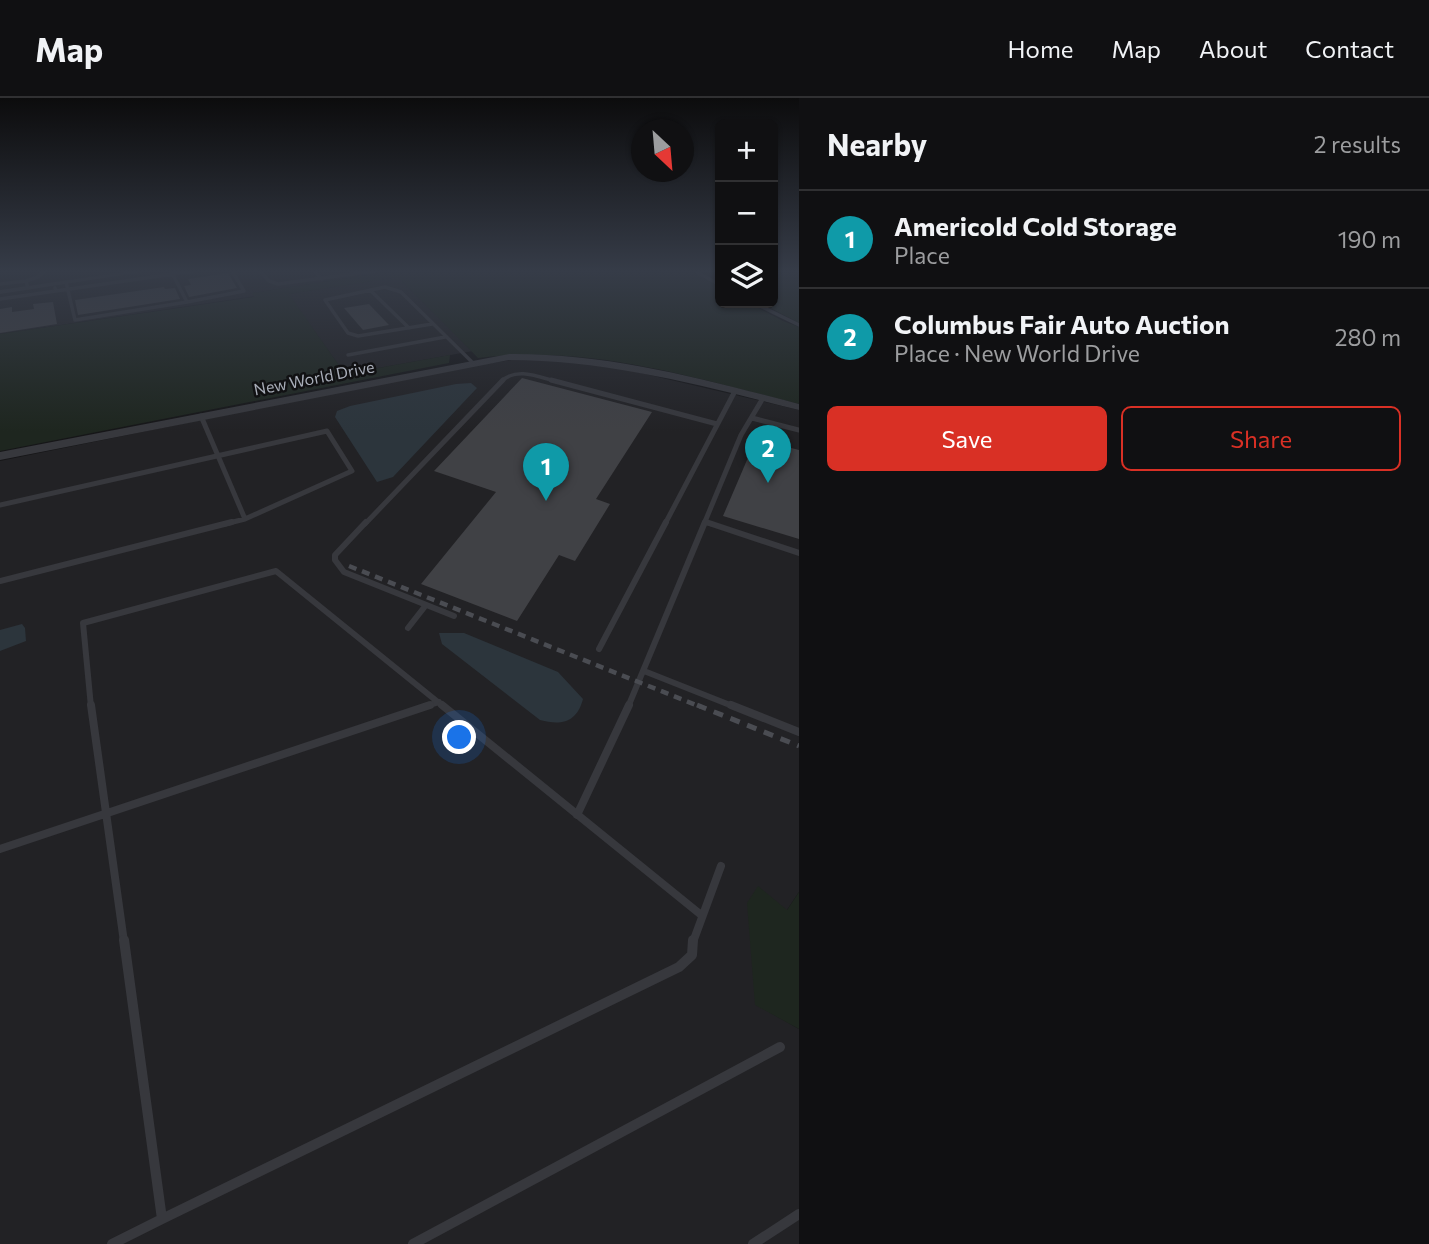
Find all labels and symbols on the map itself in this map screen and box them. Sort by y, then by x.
north arrow [631,119,694,182]
street label: New World Drive [252,357,376,399]
pin: 2 [745,425,791,483]
pin: 1 [523,443,569,501]
your location [442,720,476,754]

